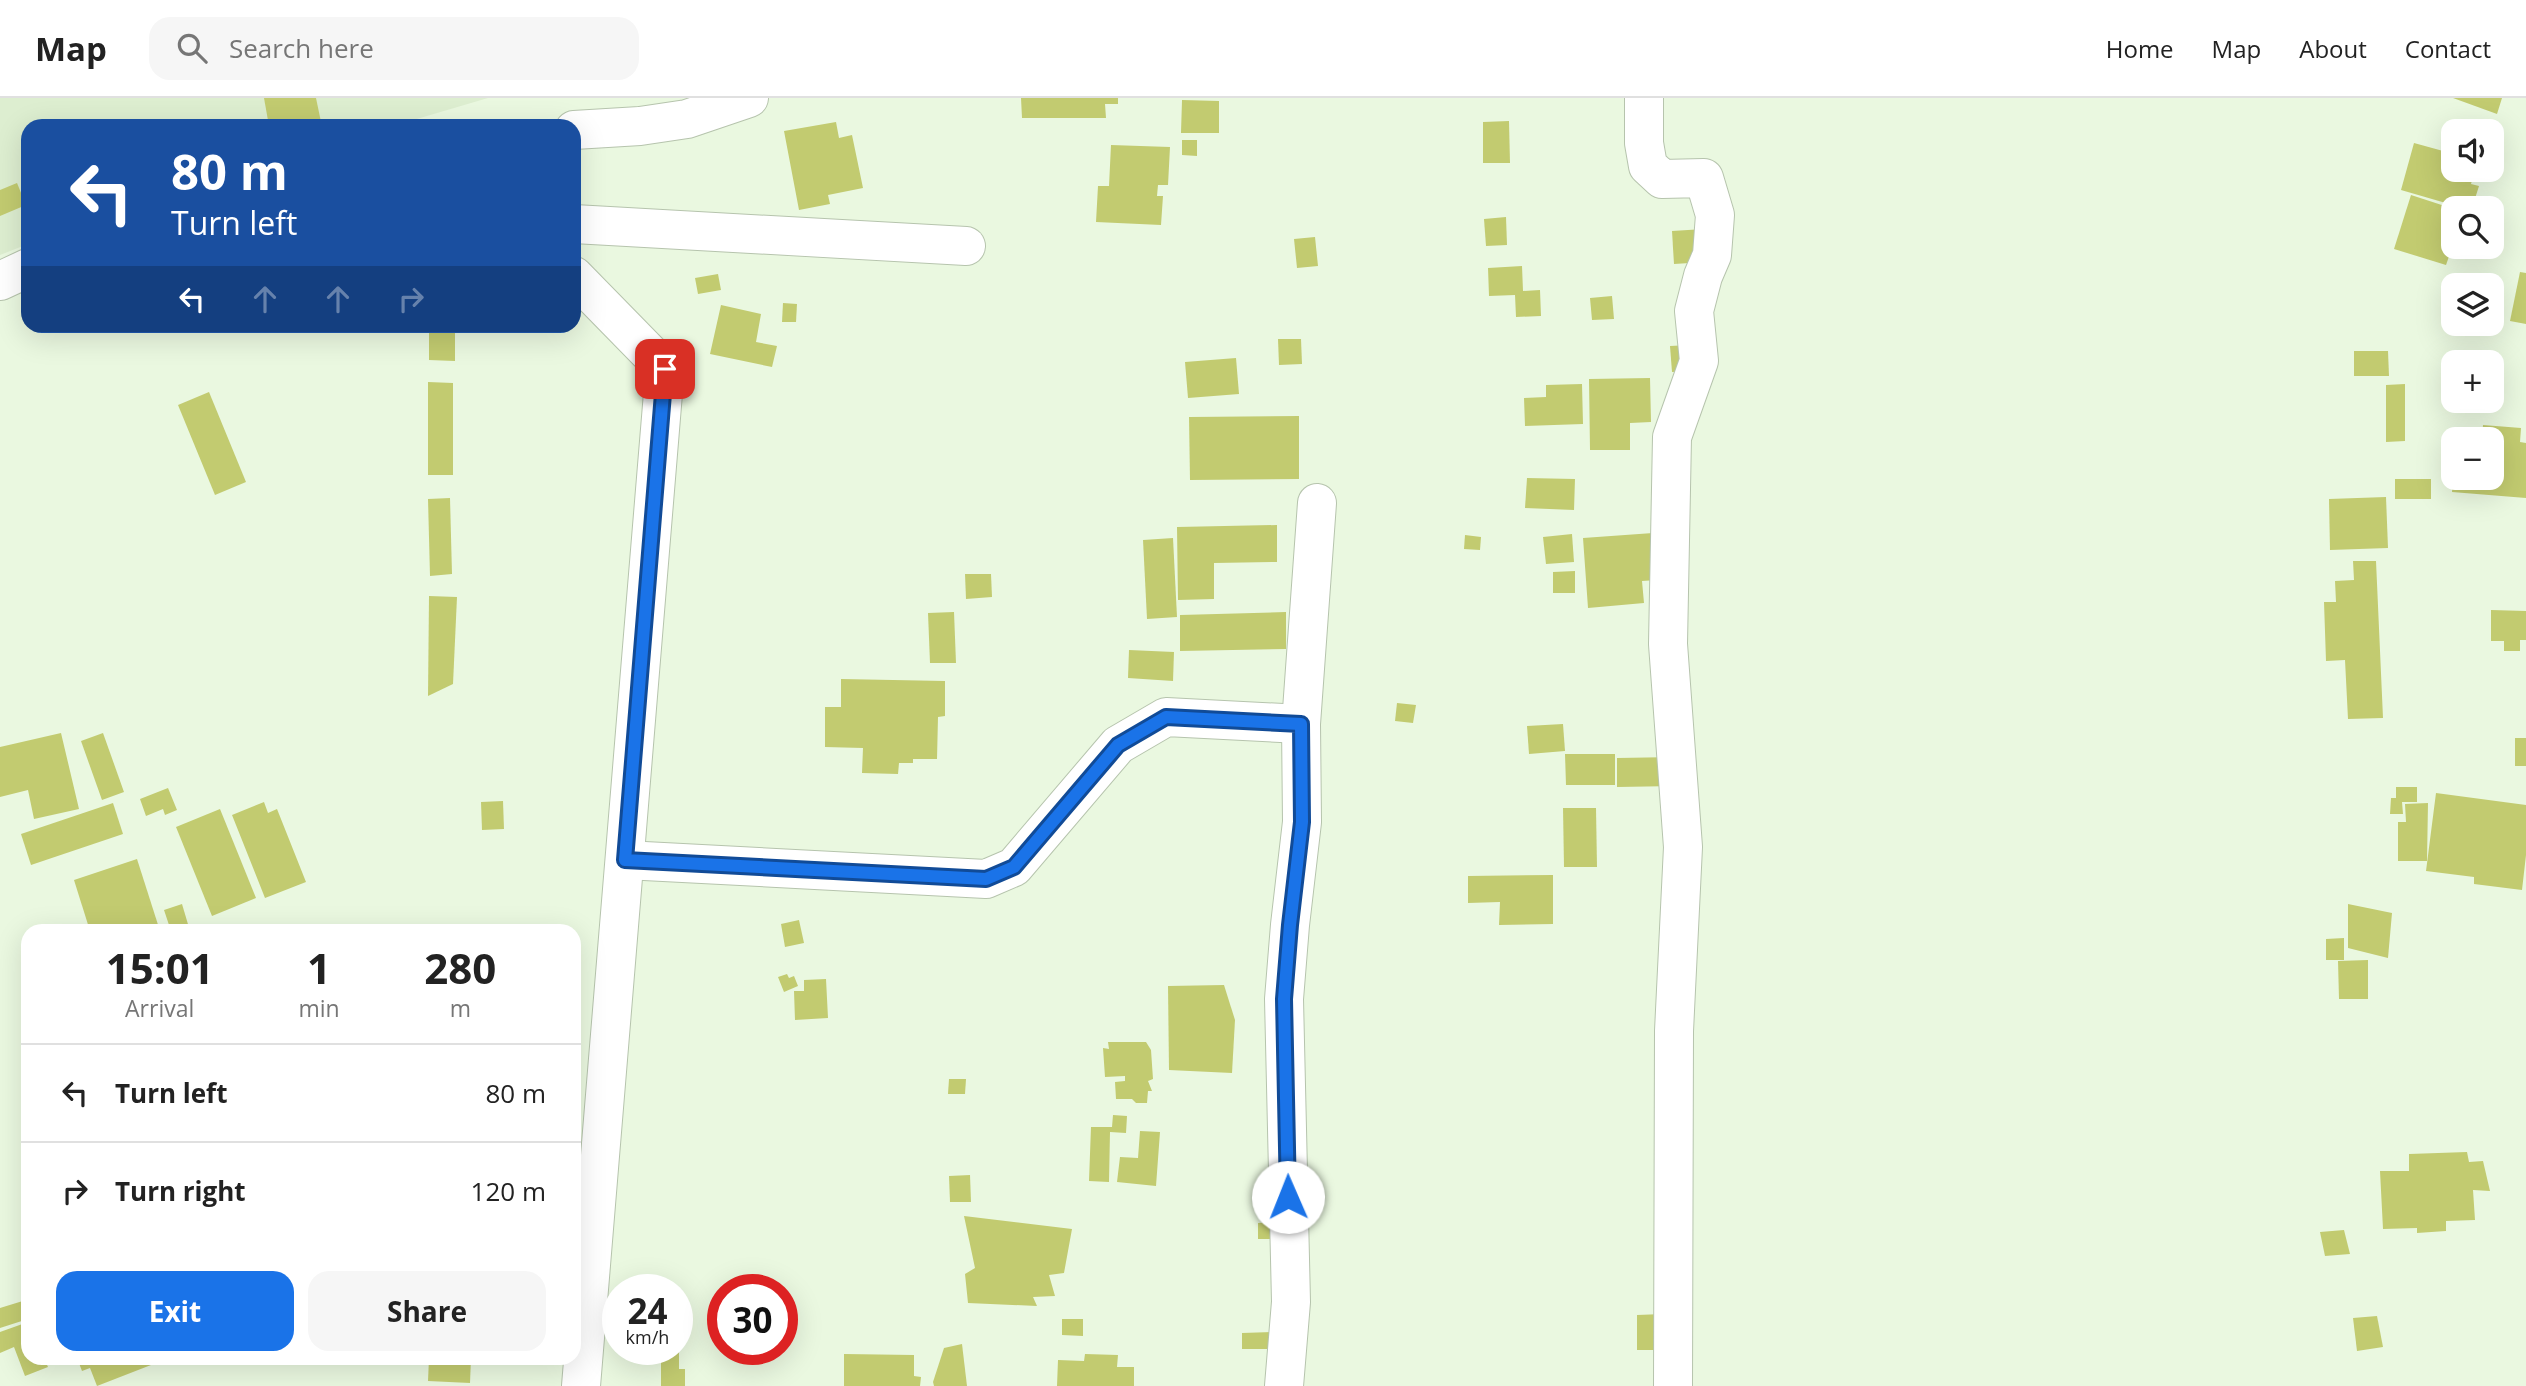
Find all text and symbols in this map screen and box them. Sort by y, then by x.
search box [149,17,639,80]
text: Map [35,26,107,71]
icon: search [173,29,211,67]
text: Search here [229,30,374,66]
text: Home [2106,32,2174,65]
text: Map [2212,32,2261,65]
text: About [2299,32,2367,65]
text: Contact [2405,32,2491,65]
map controls [2441,119,2504,490]
button: sound [2441,119,2504,182]
text: 80 m [171,138,288,204]
icon: left [56,147,147,238]
button: search [2441,196,2504,259]
text: Turn left [171,201,297,244]
button: layers [2441,273,2504,336]
icon: left [173,280,211,318]
icon: ahead [246,280,284,318]
icon: ahead [319,280,357,318]
icon: right [392,280,430,318]
pin [635,339,695,399]
icon: arrive [646,350,684,388]
button: + [2441,350,2504,413]
button: − [2441,427,2504,490]
text: 15:01 [106,939,214,996]
text: 1 [307,939,331,996]
text: 280 [424,939,496,996]
text: Arrival [125,992,194,1024]
text: min [298,992,340,1024]
text: m [450,992,471,1024]
icon: left [56,1074,94,1112]
text: Turn left [115,1075,227,1111]
text: 80 m [485,1075,546,1111]
position arrow [1251,1160,1325,1234]
icon: right [56,1172,94,1210]
text: Turn right [115,1173,246,1209]
text: 120 m [471,1173,546,1209]
button: Exit [56,1271,294,1351]
button: Share [308,1271,546,1351]
speed limit sign: 30 [707,1274,798,1365]
text: 24 [627,1287,668,1334]
text: km/h [626,1325,669,1349]

